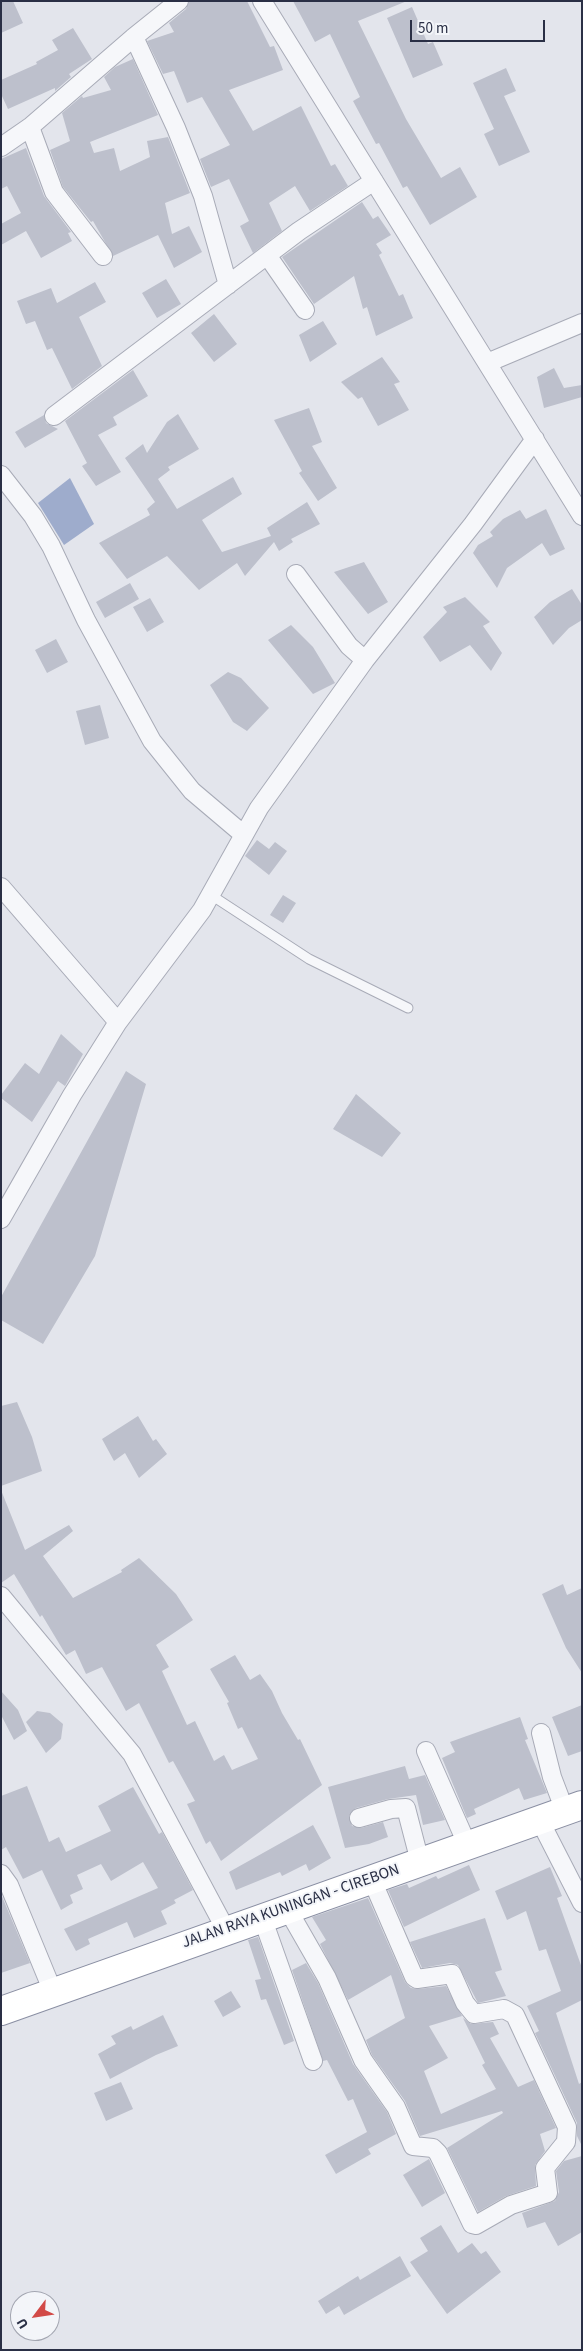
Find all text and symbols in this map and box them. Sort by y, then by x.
scale bar [413,10,548,42]
text: 50 m [418,18,448,39]
street label: JALAN RAYA KUNINGAN - CIREBON [180,1861,402,1953]
north arrow [10,2291,60,2341]
text: U [12,2314,34,2332]

